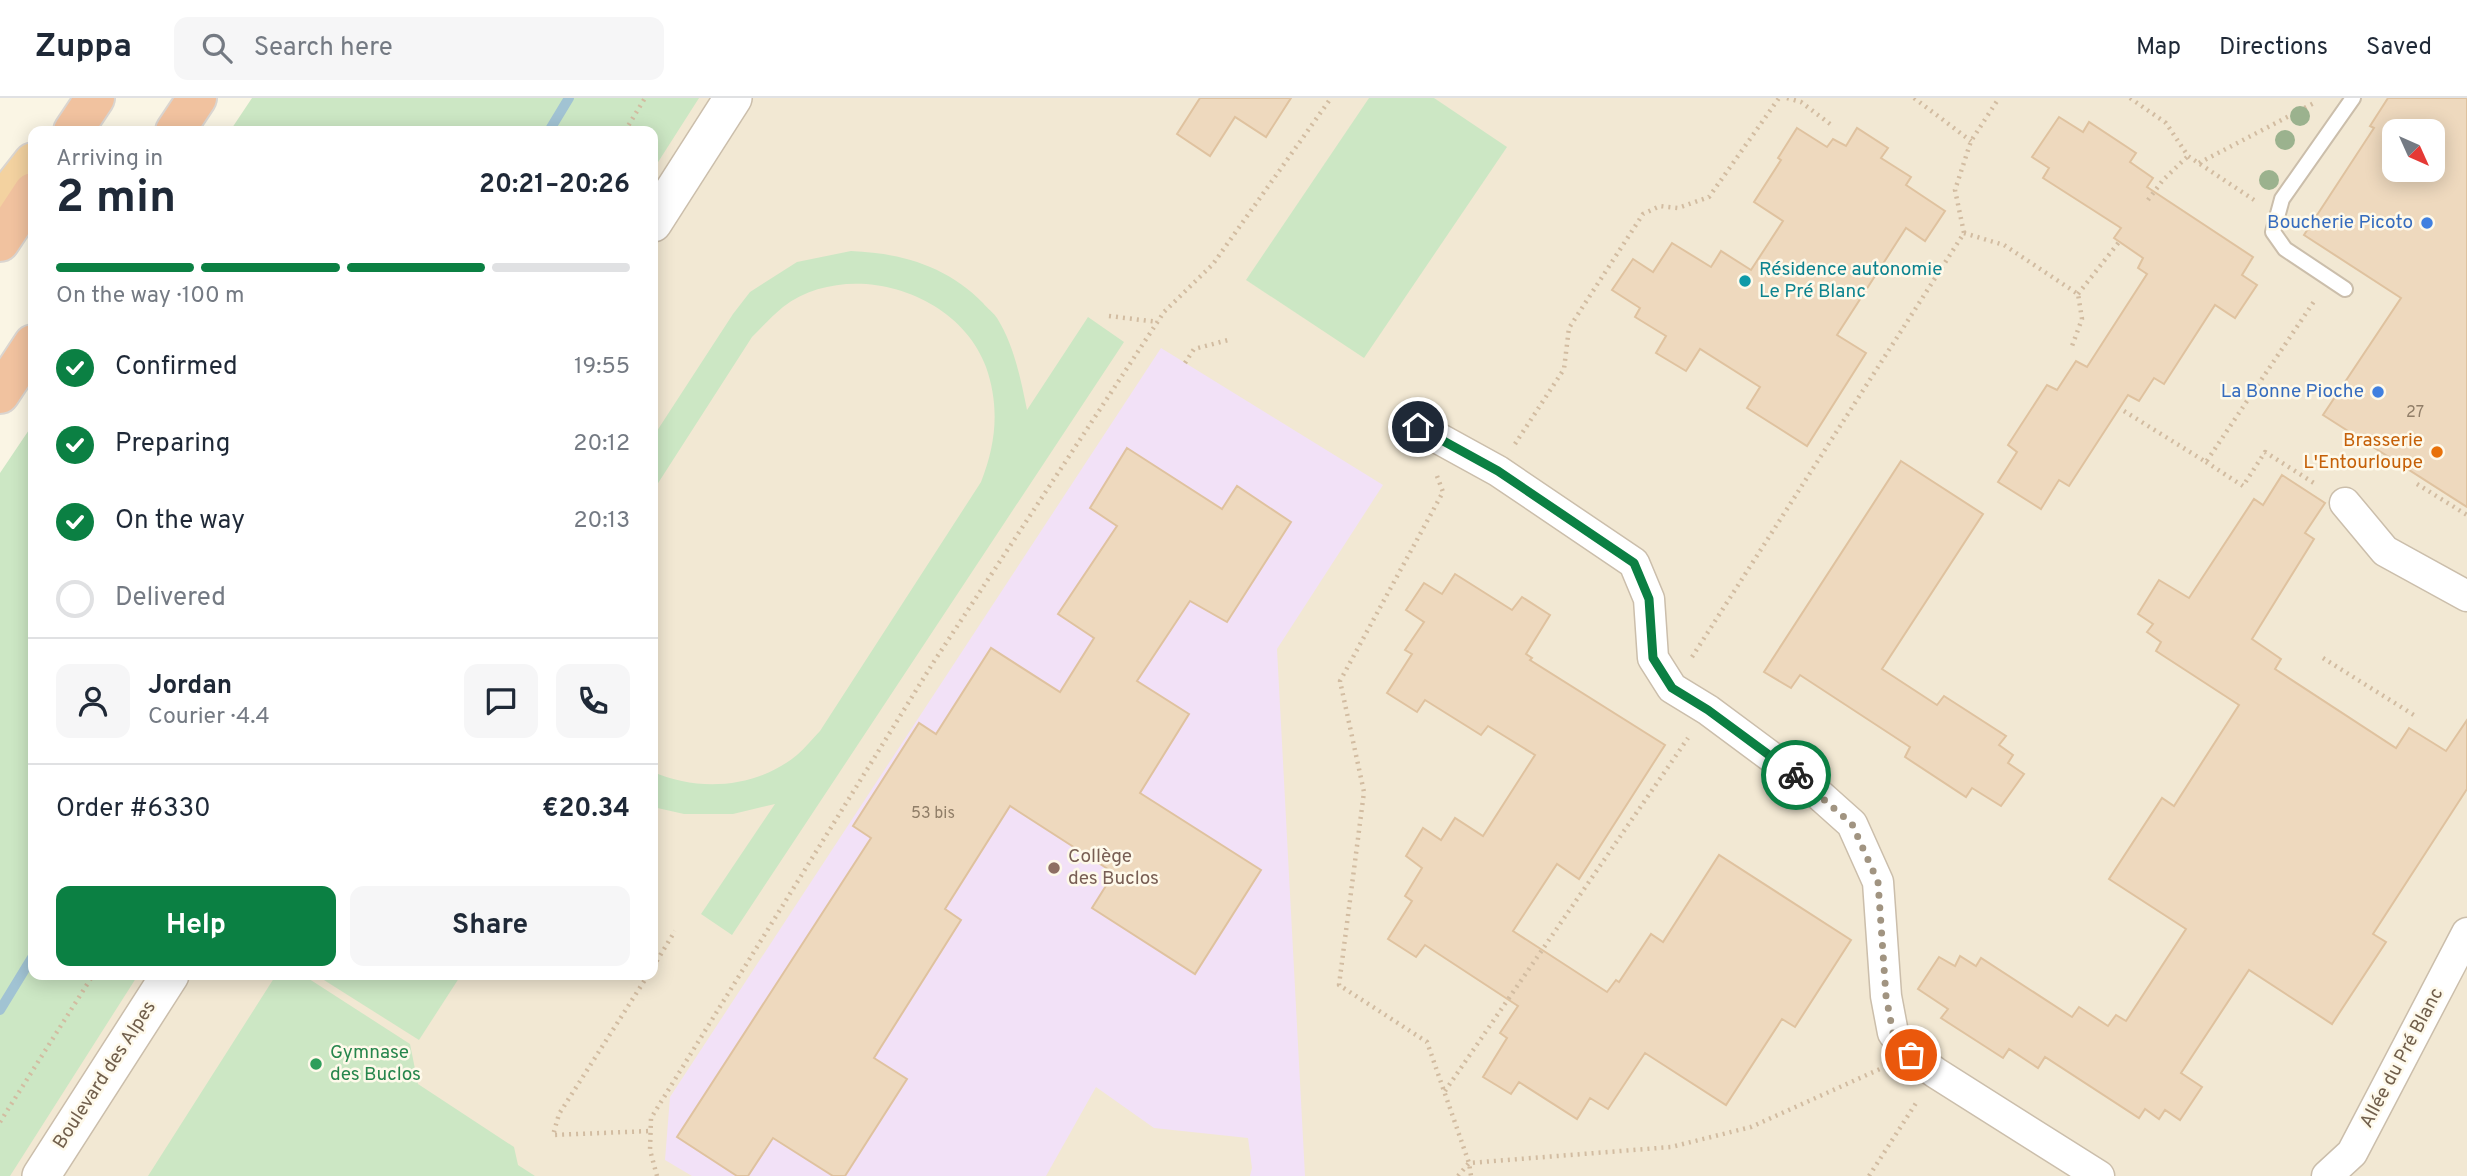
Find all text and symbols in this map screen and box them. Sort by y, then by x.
search box [174,17,664,80]
text: Zuppa [35,27,132,69]
icon: search [198,29,236,67]
text: Search here [254,32,393,65]
text: Map [2136,33,2181,63]
text: Directions [2219,33,2328,63]
text: Saved [2366,33,2432,63]
north arrow [2382,119,2445,182]
map controls [2382,119,2445,182]
text: Arriving in [56,145,163,174]
text: 20:21–20:26 [479,169,630,202]
text: 2 min [56,170,176,229]
place label: Boucherie Picoto [2267,211,2413,235]
marker: Boucherie Picoto [2419,215,2435,231]
place label: Résidence autonomie Le Pré Blanc [1759,258,1942,304]
marker: Résidence autonomie Le Pré Blanc [1737,273,1753,289]
text: On the way · 100 m [56,282,245,311]
icon: check [56,349,94,387]
text: Confirmed [115,351,238,384]
text: 19:55 [574,353,630,382]
place label: La Bonne Pioche [2221,380,2364,404]
marker: La Bonne Pioche [2370,384,2386,400]
pin [1388,397,1448,457]
house number: 27 [2406,403,2424,423]
icon: home [1399,408,1437,446]
icon: check [56,426,94,464]
text: Preparing [115,428,230,461]
place label: Brasserie L'Entourloupe [2303,429,2423,475]
text: 20:12 [573,430,630,459]
marker: Brasserie L'Entourloupe [2429,444,2445,460]
icon: check [56,503,94,541]
text: On the way [115,505,245,538]
text: 20:13 [574,507,630,536]
text: Delivered [115,582,226,615]
button: person [56,664,130,738]
button: chat [464,664,538,738]
button: phone [556,664,630,738]
text: Jordan [148,670,232,703]
text: Courier · 4.4 [148,703,270,732]
courier [1761,740,1831,810]
icon: bike [1777,756,1815,794]
text: Order #6330 [56,793,211,826]
text: €20.34 [542,793,630,826]
house number: 53 bis [911,804,955,824]
place label: Collège des Buclos [1068,845,1159,891]
marker: Collège des Buclos [1046,860,1062,876]
button: Help [56,886,336,966]
button: Share [350,886,630,966]
street label: Allée du Pré Blanc [2355,984,2449,1132]
street label: Boulevard des Alpes [48,997,162,1153]
pin [1881,1025,1941,1085]
icon: bag [1892,1036,1930,1074]
place label: Gymnase des Buclos [330,1041,421,1087]
marker: Gymnase des Buclos [308,1056,324,1072]

